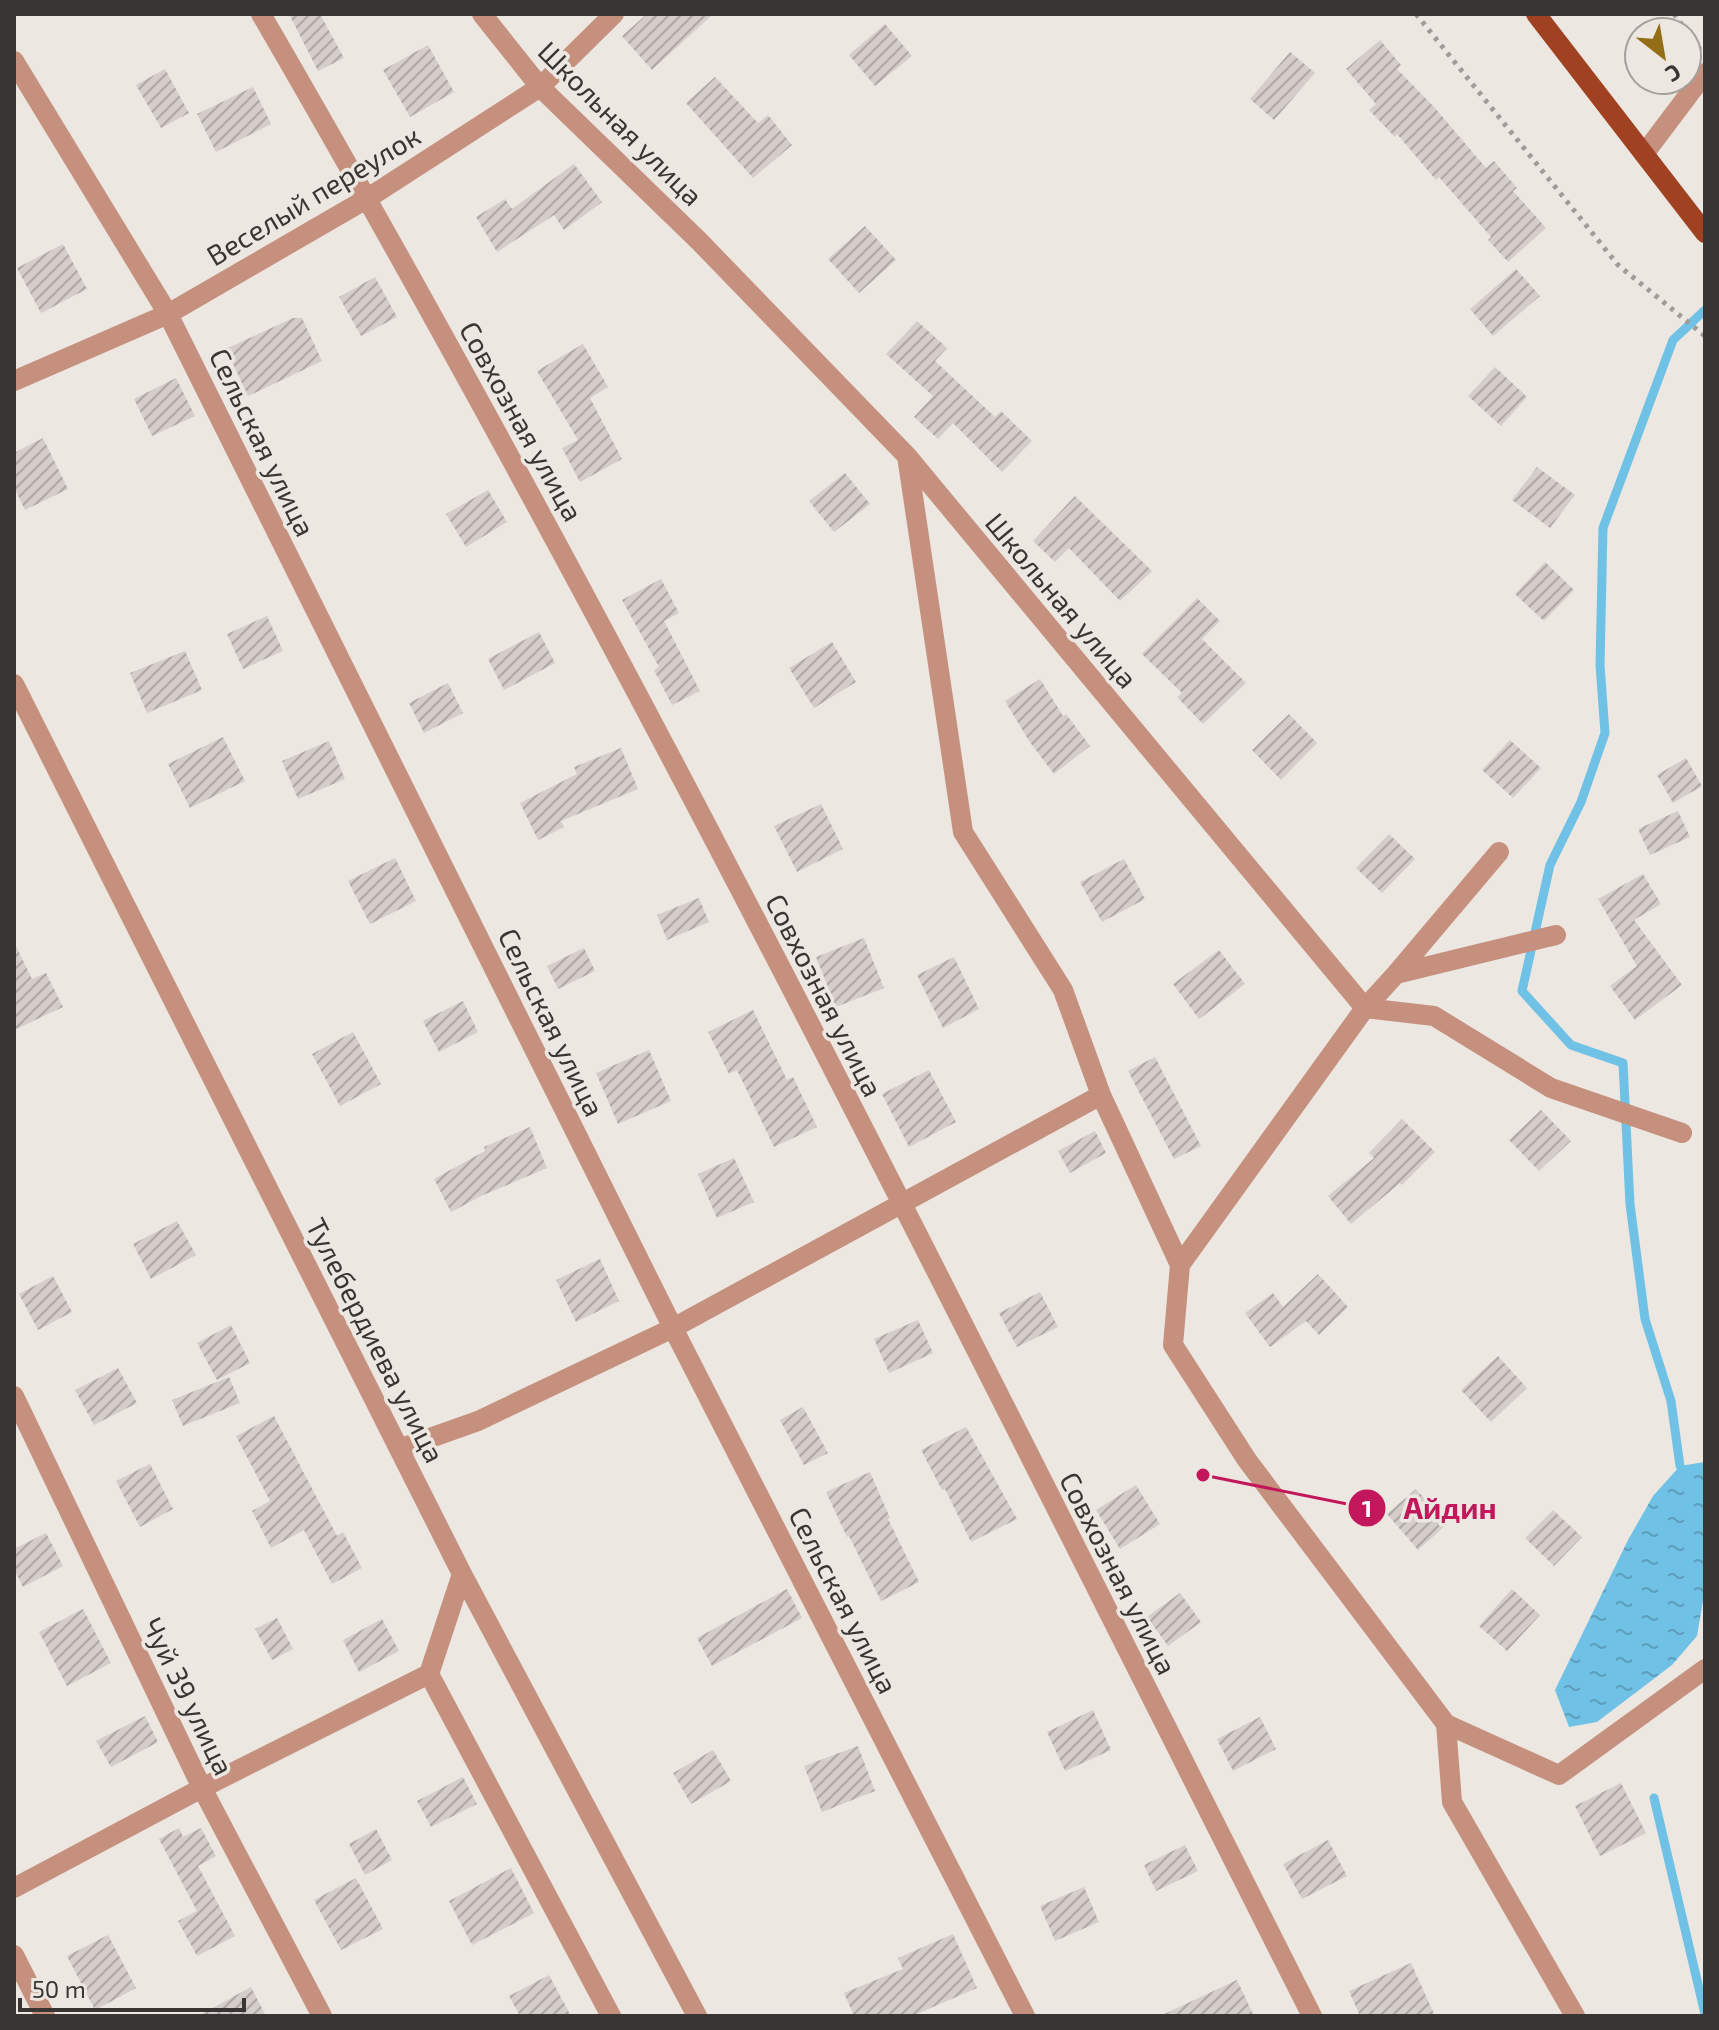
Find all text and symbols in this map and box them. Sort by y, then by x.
north arrow [1623,16,1703,96]
street label: Школьная улица [532,34,710,212]
text: С [1662,60,1686,89]
street label: Веселый переулок [200,118,426,272]
street label: Совхозная улица [453,315,591,527]
street label: Сельская улица [203,342,323,542]
street label: Школьная улица [979,505,1145,695]
street label: Совхозная улица [759,888,891,1102]
street label: Сельская улица [492,922,612,1122]
street label: Тулебердиева улица [300,1212,452,1468]
street label: Совхозная улица [1053,1466,1185,1680]
callout: Айдин [1347,1481,1512,1535]
text: Айдин [1403,1489,1497,1525]
text: 1 [1362,1493,1372,1522]
street label: Сельская улица [782,1501,906,1699]
street label: Чуй 39 улица [136,1612,242,1780]
scale bar [20,1962,244,2012]
text: 50 m [32,1974,86,2003]

